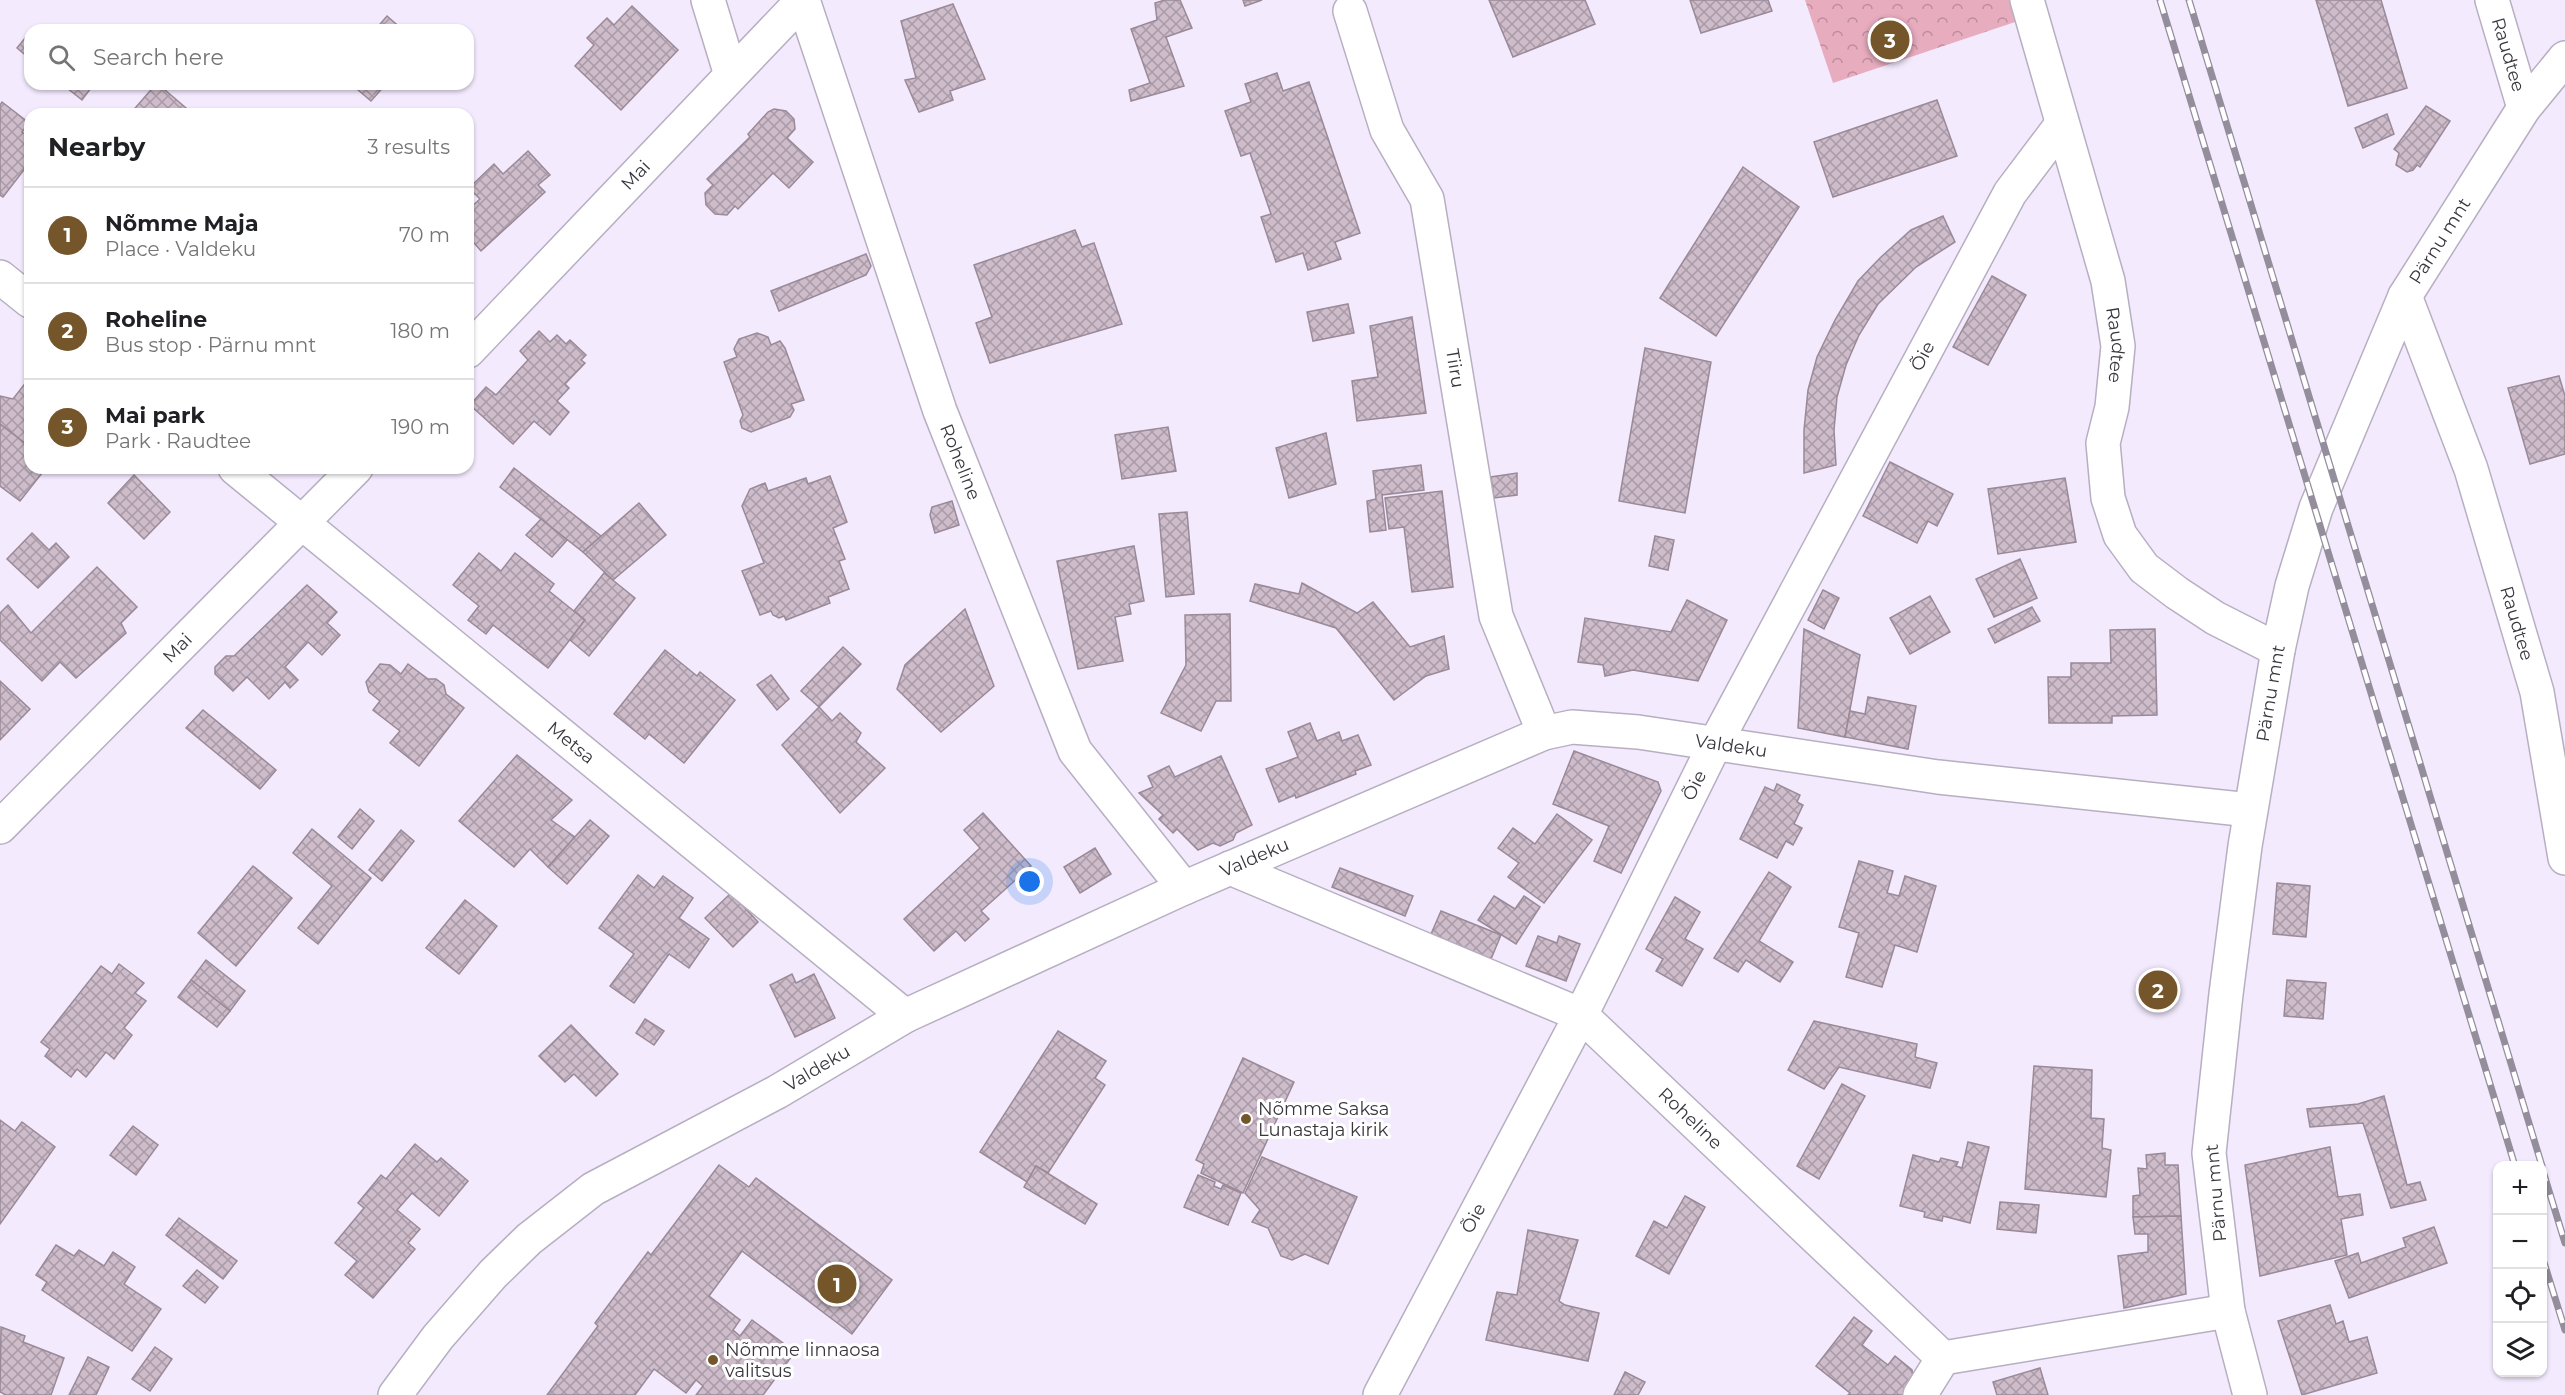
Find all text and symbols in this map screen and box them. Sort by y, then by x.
street label: Raudtee [2487,15,2530,95]
pin: 3 [1870,18,1910,63]
search box [24,24,474,90]
icon: search [45,41,78,74]
text: Search here [93,44,224,71]
text: Nearby [48,131,145,163]
text: 3 results [367,135,450,159]
street label: Mai [617,156,655,195]
street label: Pärnu mnt [2404,194,2475,288]
text: Nõmme Maja [105,210,258,237]
text: 1 [64,223,71,247]
text: 70 m [399,223,450,247]
text: Place · Valdeku [105,237,256,261]
street label: Raudtee [2101,305,2129,384]
text: Roheline [105,306,207,333]
text: 2 [62,319,73,343]
text: 180 m [390,319,450,343]
text: Bus stop · Pärnu mnt [105,333,316,357]
street label: Õie [1906,337,1940,375]
street label: Tiiru [1441,347,1469,390]
text: Mai park [105,402,205,429]
text: 3 [62,415,73,439]
text: 190 m [391,415,450,439]
street label: Roheline [935,421,985,503]
text: Park · Raudtee [105,429,251,453]
street label: Raudtee [2495,583,2538,663]
street label: Mai [158,629,197,667]
street label: Pärnu mnt [2252,643,2290,743]
street label: Metsa [543,717,599,769]
street label: Valdeku [1693,730,1769,762]
street label: Õie [1678,767,1711,804]
street label: Valdeku [1217,833,1292,882]
your location [1015,867,1044,896]
pin: 2 [2138,968,2178,1012]
street label: Valdeku [780,1040,854,1096]
street label: Roheline [1654,1083,1727,1154]
place label: Nõmme Saksa Lunastaja kirik [1258,1098,1389,1141]
marker: Nõmme Saksa Lunastaja kirik [1239,1112,1253,1126]
street label: Pärnu mnt [2201,1143,2231,1243]
map controls [2493,1161,2547,1377]
button: + [2493,1161,2547,1215]
street label: Õie [1457,1199,1491,1237]
button: − [2493,1215,2547,1269]
pin: 1 [818,1262,856,1306]
button: locate [2493,1269,2547,1323]
button: layers [2493,1323,2547,1377]
place label: Nõmme linnaosa valitsus [725,1339,880,1382]
marker: Nõmme linnaosa valitsus [706,1353,720,1367]

